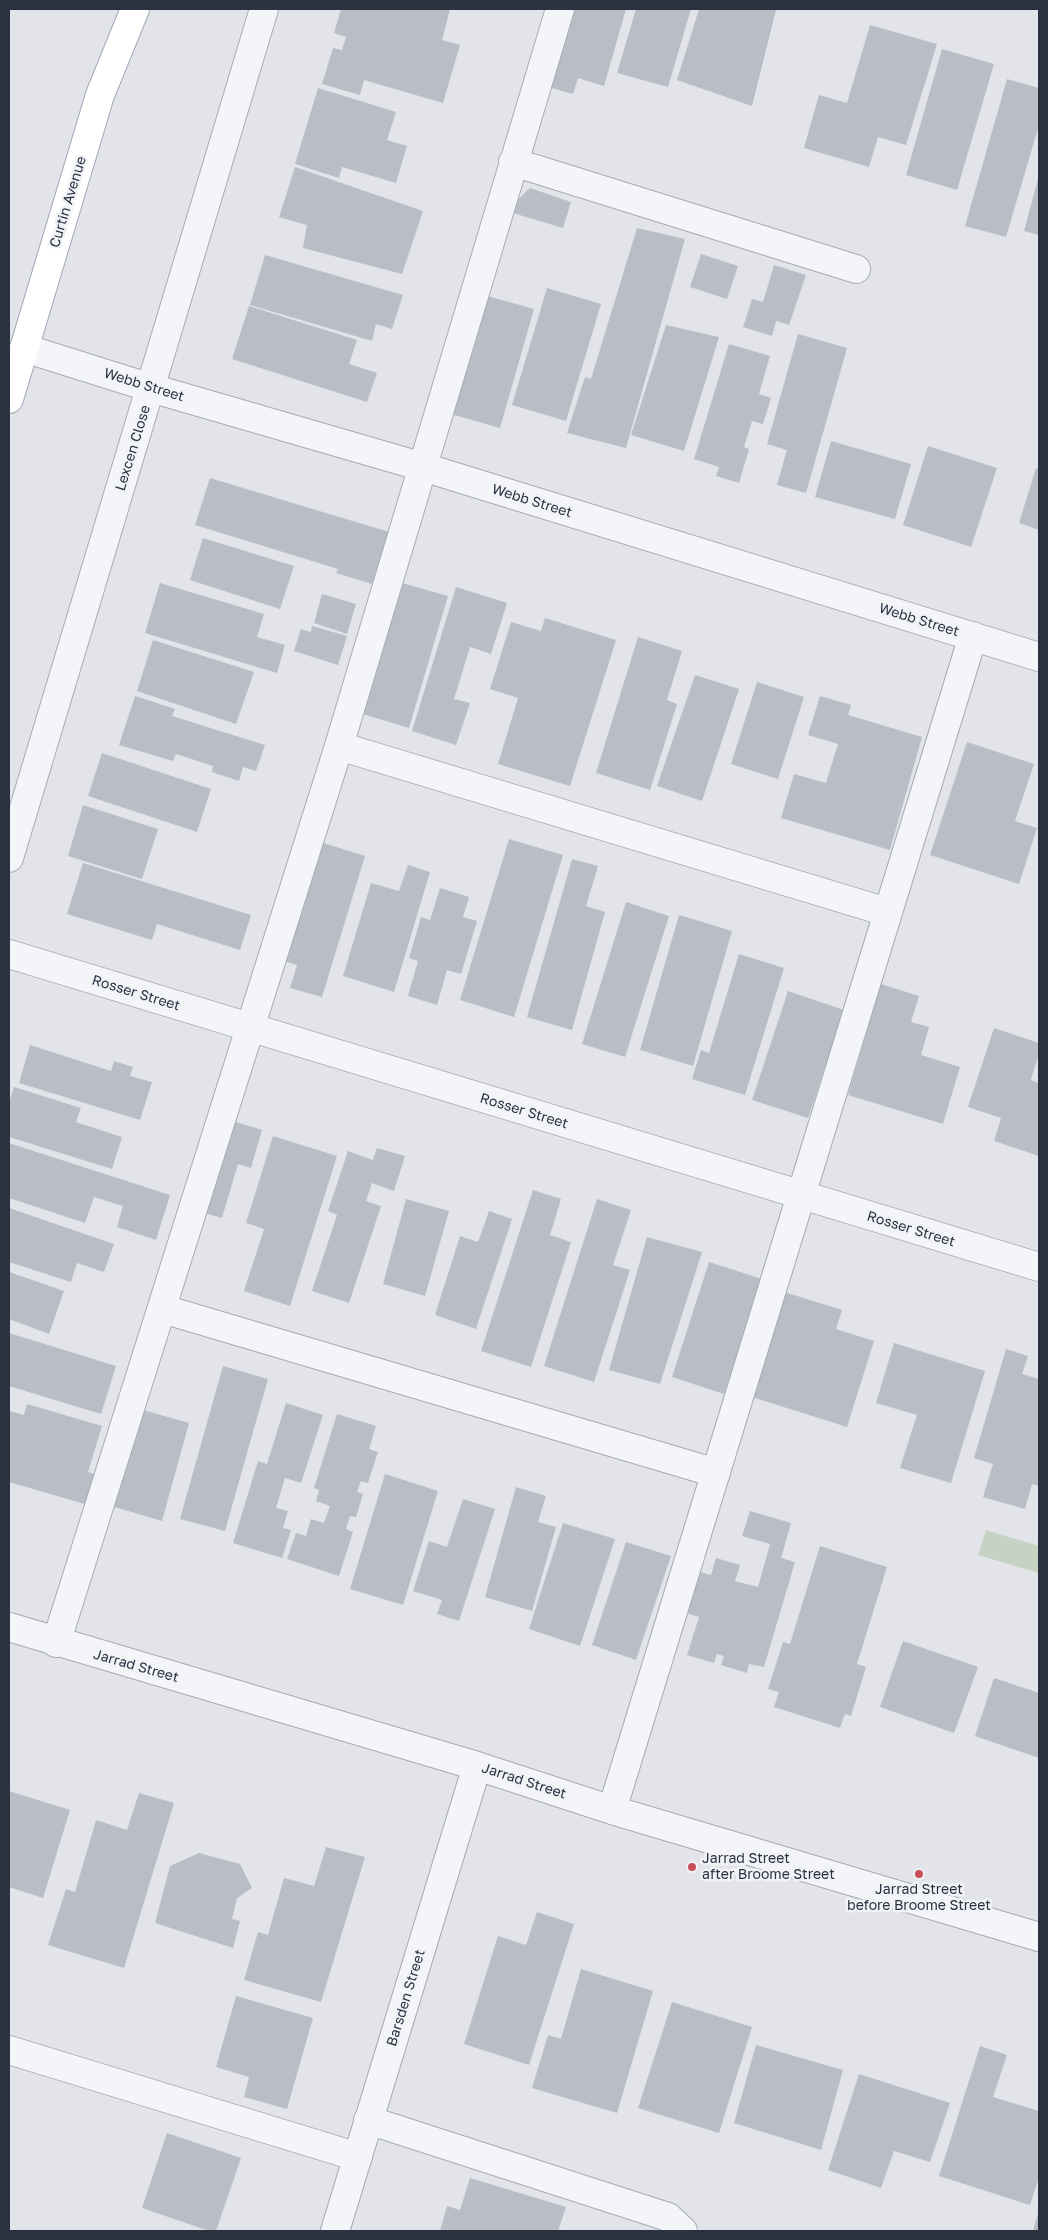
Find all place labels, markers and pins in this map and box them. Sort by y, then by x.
place label: Jarrad Street after Broome Street [702,1851,835,1884]
marker: Jarrad Street after Broome Street [686,1861,698,1873]
marker: Jarrad Street before Broome Street [913,1868,925,1880]
place label: Jarrad Street before Broome Street [847,1882,991,1914]

